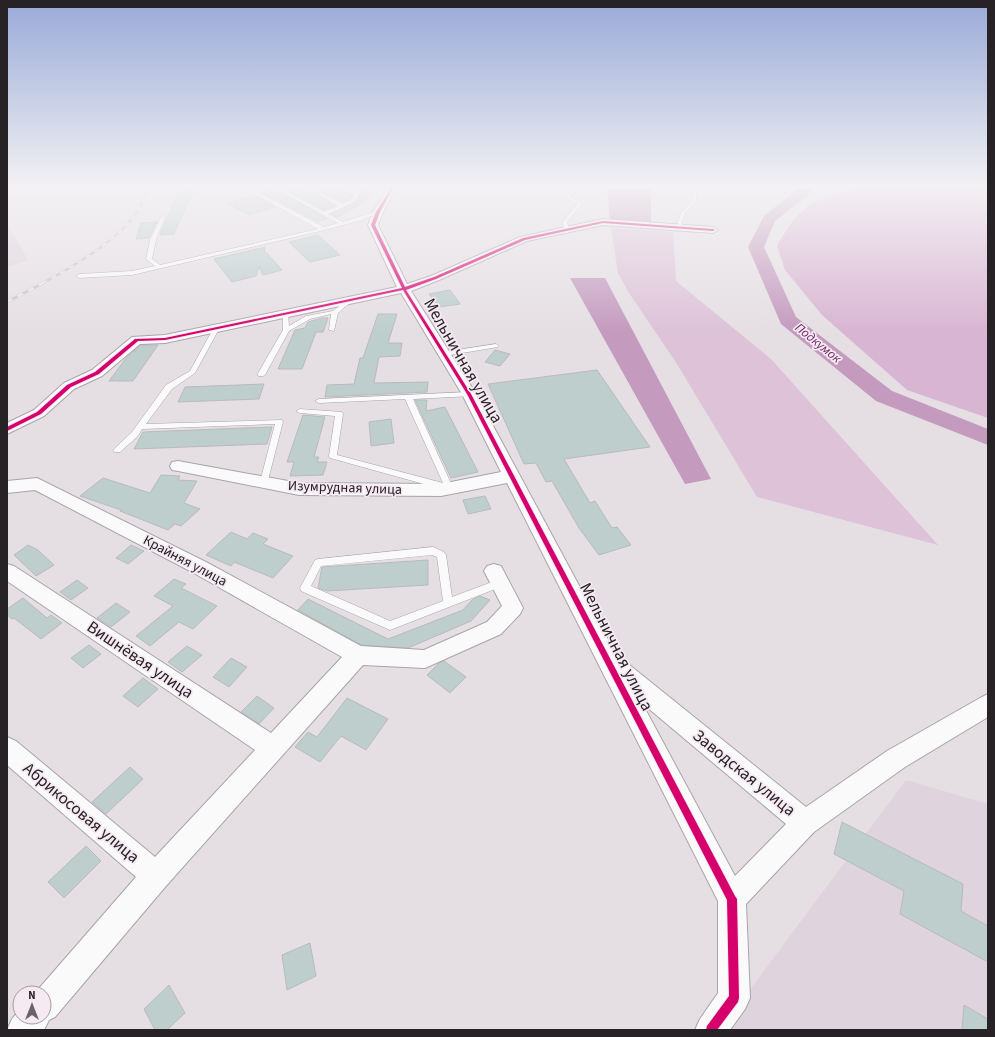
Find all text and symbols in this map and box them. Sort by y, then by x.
street label: Мельничная улица [417,294,509,428]
water label: Подкумок [791,319,846,368]
street label: Изумрудная улица [288,476,402,500]
street label: Крайняя улица [139,530,231,592]
street label: Мельничная улица [573,579,659,715]
street label: Вишнёвая улица [82,615,198,705]
street label: Заводская улица [687,724,801,822]
street label: Абрикосовая улица [18,757,144,869]
north arrow [12,985,52,1025]
text: N [28,988,36,1003]

